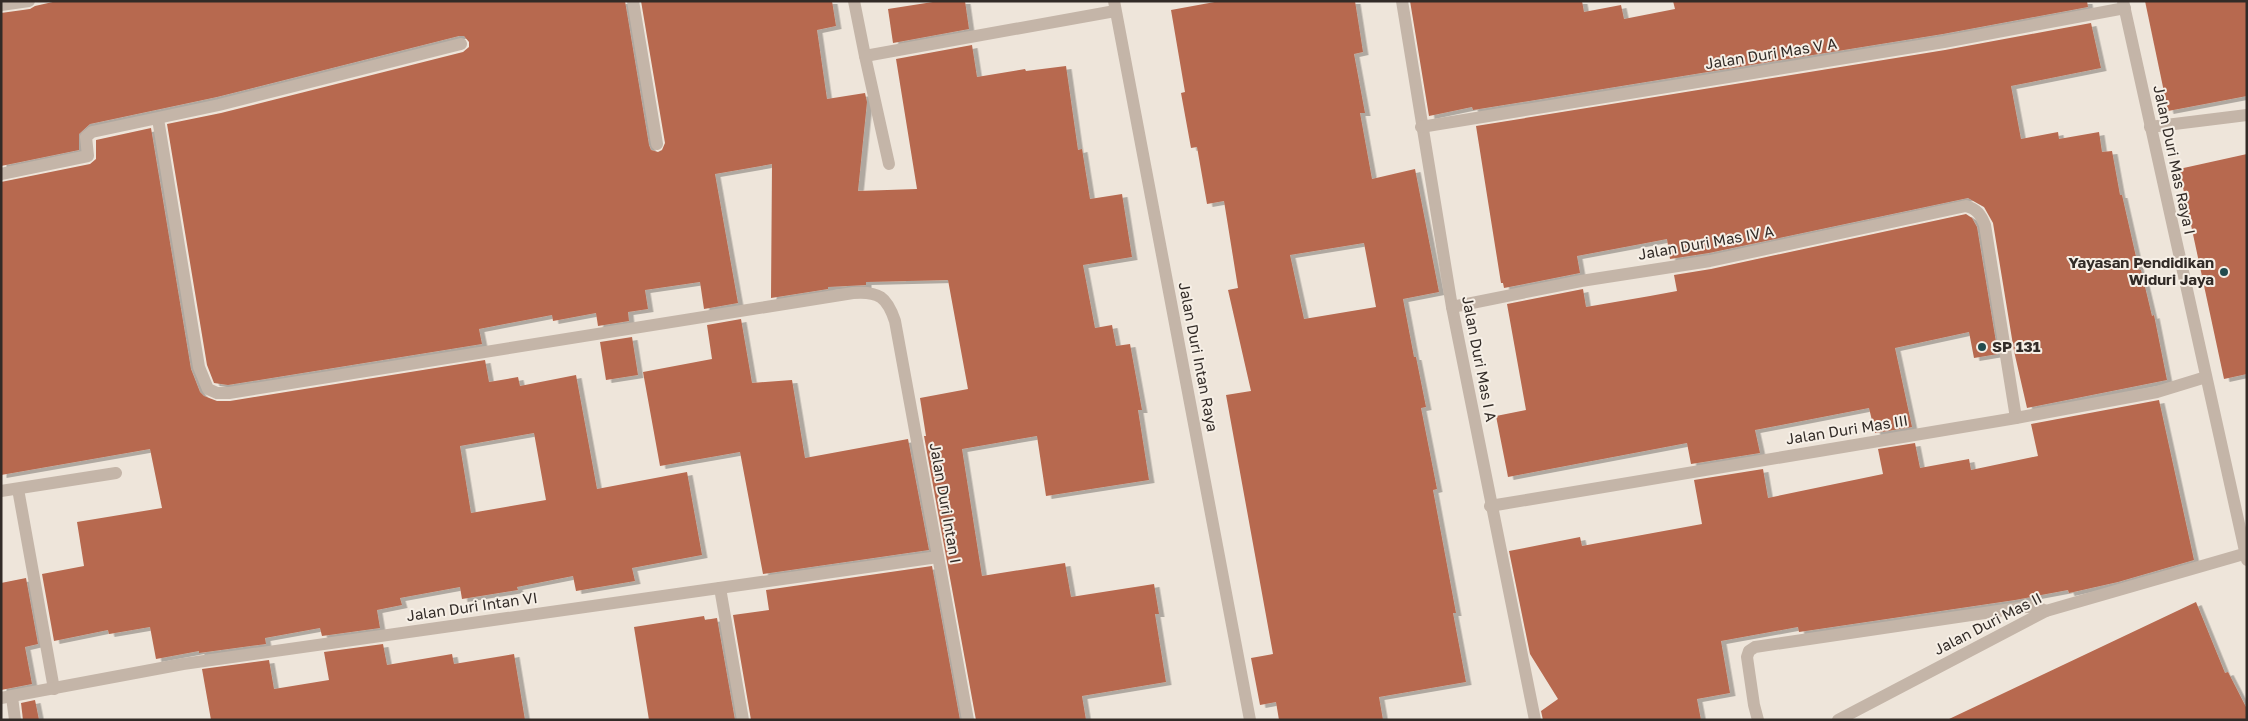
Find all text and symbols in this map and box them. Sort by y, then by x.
street label: Jalan Duri Mas V A [1704,34,1838,72]
street label: Jalan Duri Mas Raya I [2150,83,2200,236]
street label: Jalan Duri Mas IV A [1636,221,1775,263]
place label: Yayasan Pendidikan Widuri Jaya [2068,253,2214,288]
marker: Yayasan Pendidikan Widuri Jaya [2218,266,2230,278]
street label: Jalan Duri Intan Raya [1176,280,1222,433]
street label: Jalan Duri Mas I A [1459,294,1501,423]
place label: SP 131 [1992,337,2041,355]
marker: SP 131 [1976,341,1988,353]
street label: Jalan Duri Mas III [1784,410,1909,448]
street label: Jalan Duri Intan I [927,441,965,565]
street label: Jalan Duri Intan VI [405,588,539,624]
street label: Jalan Duri Mas II [1931,588,2045,658]

